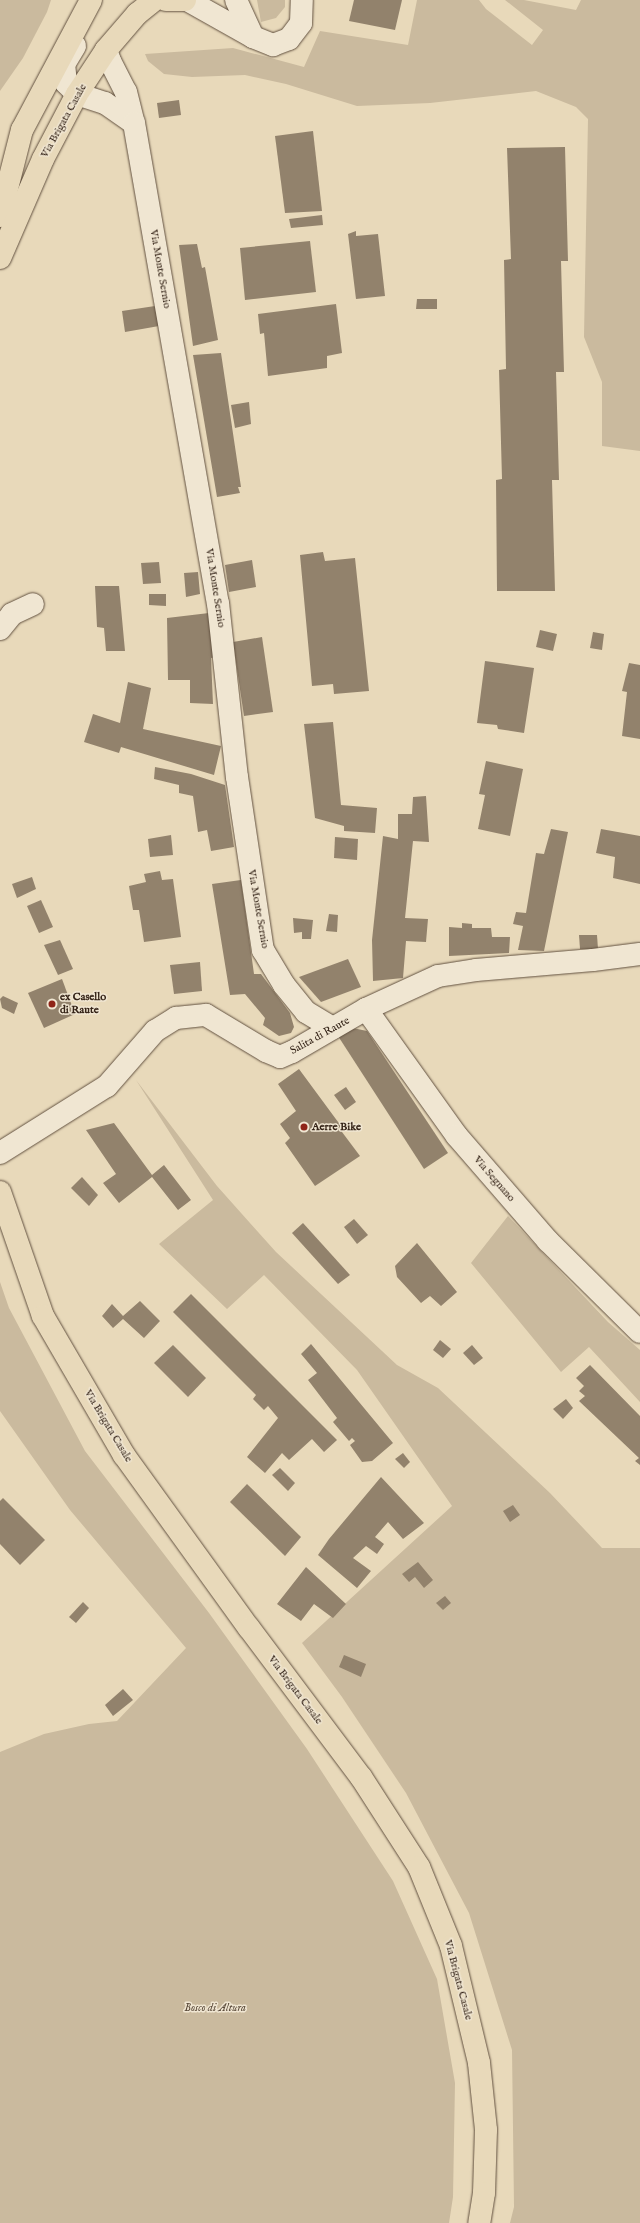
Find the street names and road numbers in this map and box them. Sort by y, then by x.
street label: Via Brigata Casale [38,82,90,160]
street label: Via Monte Sernio [147,229,173,309]
street label: Via Monte Sernio [202,548,228,628]
street label: Via Monte Sernio [245,869,271,949]
street label: Salita di Raute [288,1014,352,1058]
street label: Via Segnano [471,1153,517,1205]
street label: Via Brigata Casale [81,1387,135,1465]
street label: Via Brigata Casale [265,1653,325,1727]
street label: Via Brigata Casale [441,1938,475,2022]

